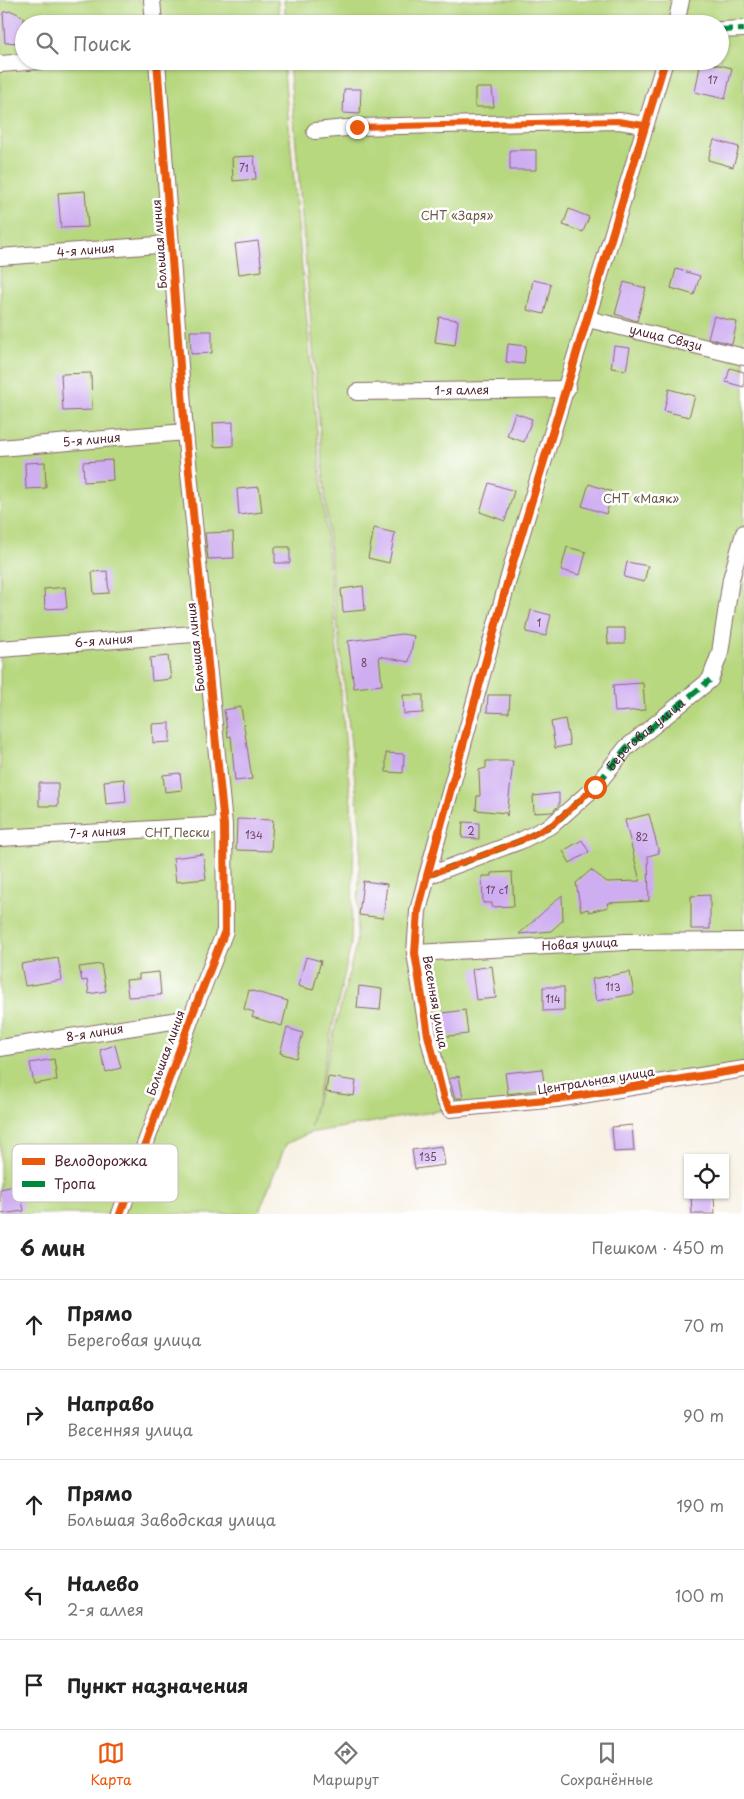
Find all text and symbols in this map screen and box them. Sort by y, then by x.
search box [15,15,729,70]
icon: search [33,29,61,57]
text: Поиск [73,29,131,57]
house number: 17 [708,72,719,87]
route end [346,116,369,139]
house number: 71 [239,160,249,175]
street label: Большая линия [147,199,171,289]
park label: СНТ «Заря» [421,206,493,224]
street label: 4-я линия [56,238,115,261]
street label: улица Связи [628,319,704,355]
street label: 1-я аллея [435,380,489,399]
street label: 5-я линия [62,428,121,451]
park label: СНТ «Маяк» [603,489,679,507]
street label: Большая линия [181,602,209,693]
house number: 1 [537,615,541,630]
street label: 6-я линия [74,629,134,651]
house number: 8 [361,655,367,670]
street label: Береговая улица [602,693,689,774]
route start [584,776,607,799]
street label: 7-я линия [69,821,127,842]
park label: СНТ Пески [144,823,210,841]
house number: 2 [467,823,475,838]
house number: 134 [245,827,263,842]
house number: 82 [636,829,648,844]
house number: 17 с1 [486,882,508,897]
street label: Новая улица [541,932,619,954]
street label: Весенняя улица [419,954,453,1050]
house number: 113 [605,979,621,994]
house number: 114 [546,991,561,1006]
street label: Большая линия [141,1007,189,1098]
street label: 8-я линия [65,1019,125,1045]
street label: Центральная улица [536,1062,656,1098]
legend [12,1144,178,1202]
house number: 135 [419,1149,437,1164]
text: Велодорожка [54,1150,148,1171]
map controls [684,1154,729,1199]
button: locate [684,1154,729,1199]
text: Тропа [54,1173,96,1194]
text: 6 мин [20,1231,86,1263]
text: Пешком · 450 m [592,1235,724,1259]
text: Прямо [67,1299,132,1327]
icon: ahead [20,1311,48,1339]
text: 70 m [684,1313,724,1337]
text: Береговая улица [67,1327,201,1351]
text: Направо [67,1389,154,1417]
icon: right [20,1401,48,1429]
text: 90 m [683,1403,724,1427]
text: Весенняя улица [67,1417,193,1441]
text: Прямо [67,1479,132,1507]
icon: ahead [20,1491,48,1519]
text: 190 m [676,1493,724,1517]
text: Большая Заводская улица [67,1507,276,1531]
text: Налево [67,1569,139,1597]
icon: left [20,1581,48,1609]
text: 100 m [675,1583,724,1607]
text: 2-я аллея [67,1597,144,1621]
icon: arrive [20,1671,48,1699]
text: Пункт назначения [67,1671,248,1699]
tab: Карта [91,1739,132,1790]
tab: Маршрут [313,1739,379,1790]
tab: Сохранённые [560,1739,653,1790]

